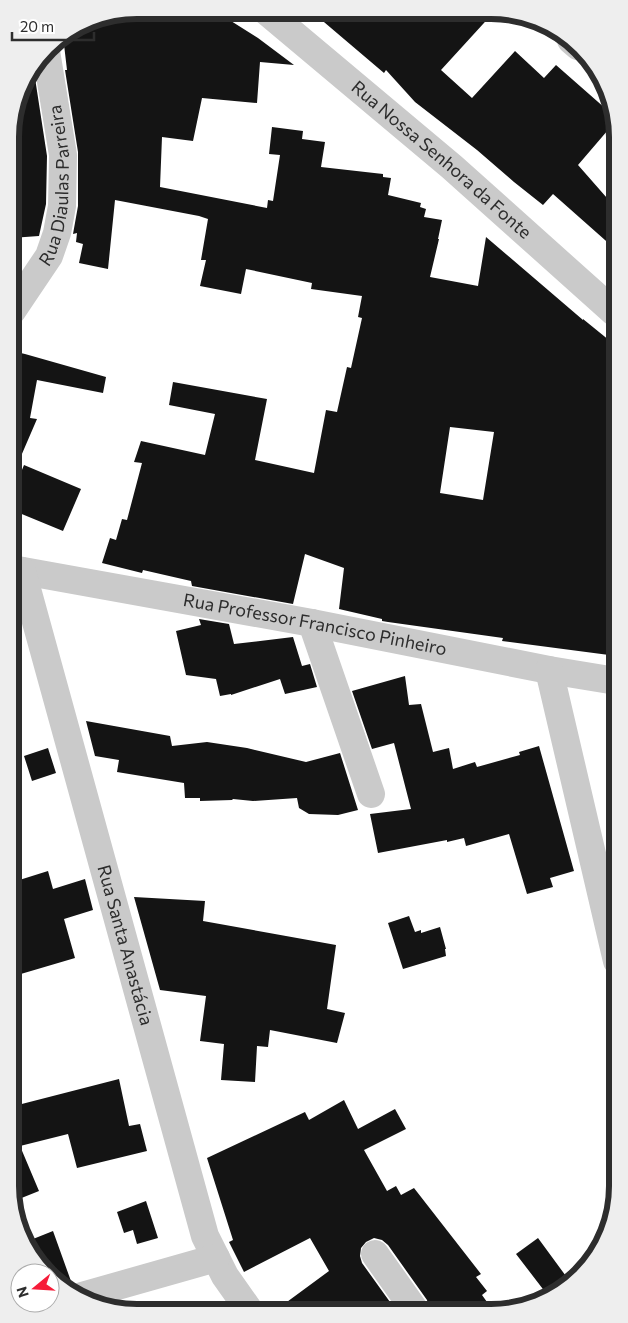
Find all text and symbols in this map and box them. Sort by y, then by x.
scale bar [12,10,95,42]
text: 20 m [20,17,54,35]
street label: Rua Nossa Senhora da Fonte [347,75,536,243]
street label: Rua Diaulas Parreira [33,103,73,270]
street label: Rua Professor Francisco Pinheiro [182,588,449,659]
street label: Rua Santa Anastácia [93,862,158,1028]
north arrow [10,1263,60,1313]
text: N [12,1285,32,1300]

